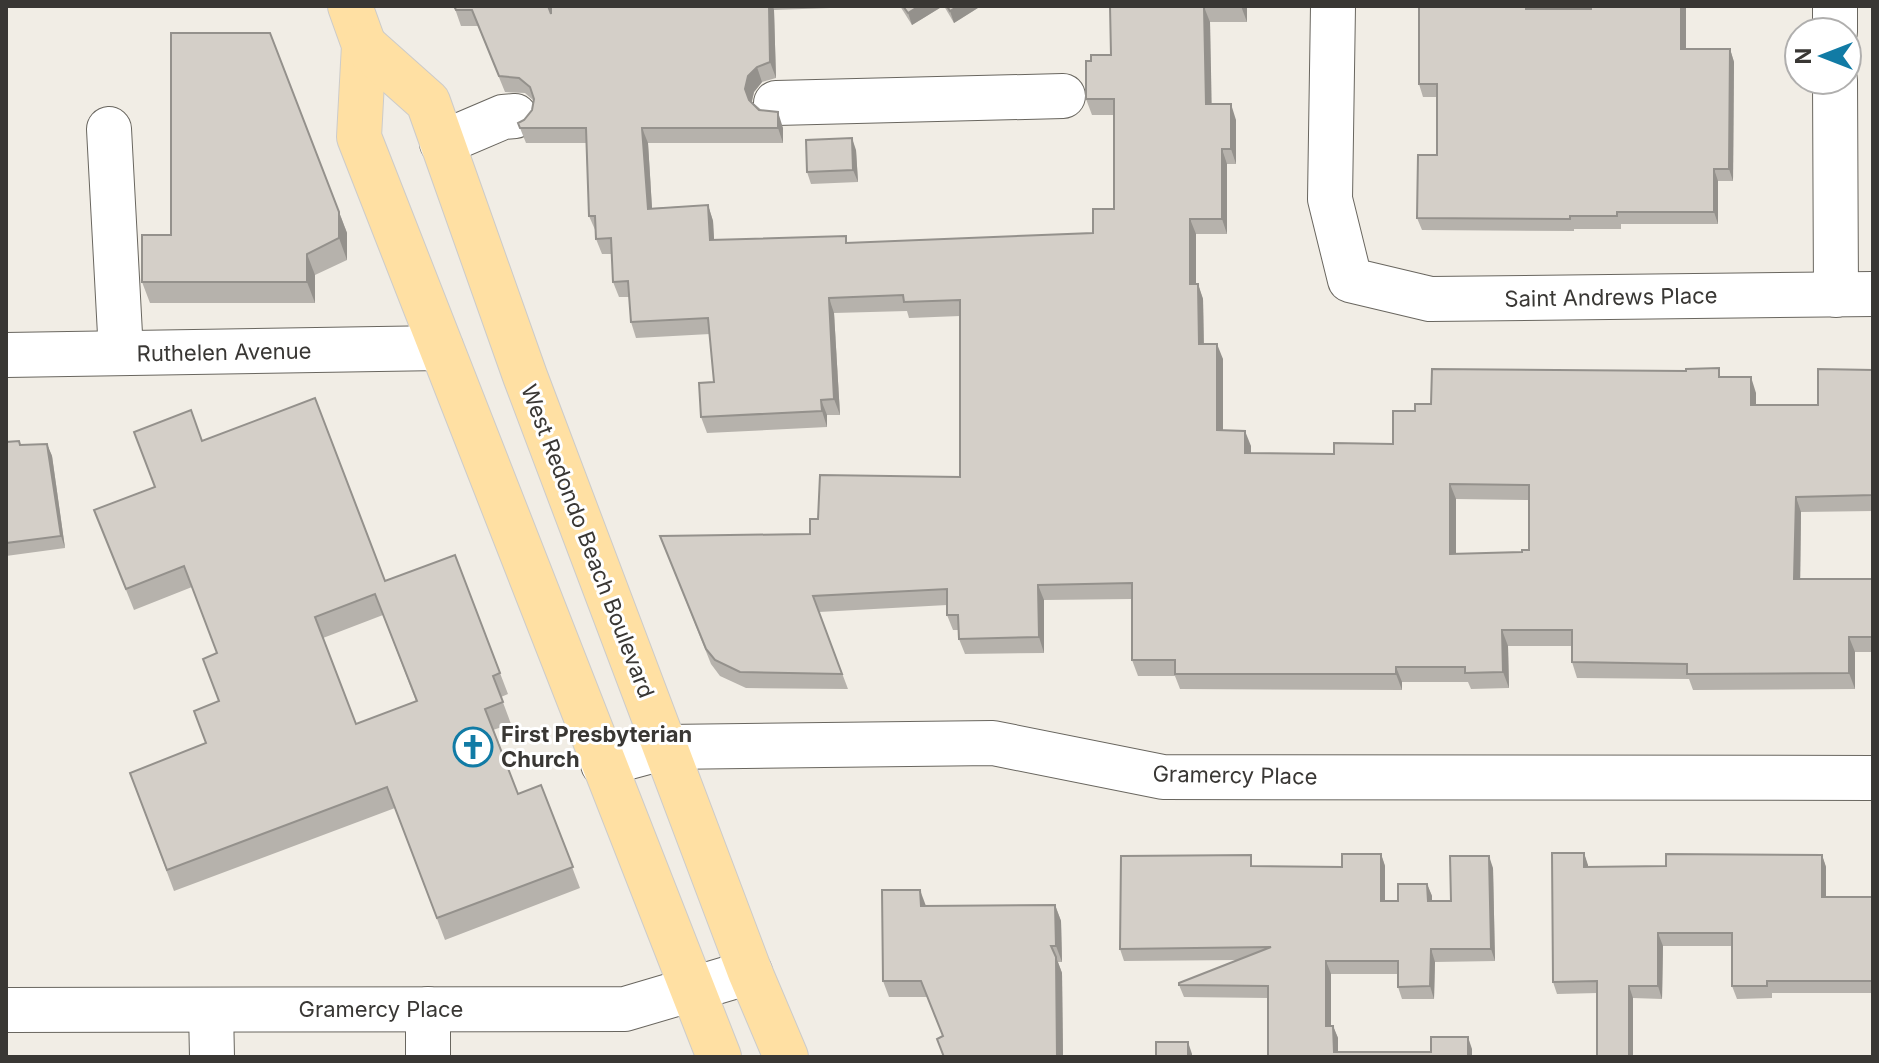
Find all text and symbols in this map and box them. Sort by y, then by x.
north arrow [1783,16,1863,96]
text: N [1790,48,1816,64]
street label: Saint Andrews Place [1504,282,1718,312]
street label: Ruthelen Avenue [136,337,312,367]
street label: West Redondo Beach Boulevard [516,381,660,701]
place label: First Presbyterian Church [501,721,692,772]
church icon: First Presbyterian Church [452,726,494,768]
street label: Gramercy Place [1152,761,1318,789]
street label: Gramercy Place [299,996,463,1022]

